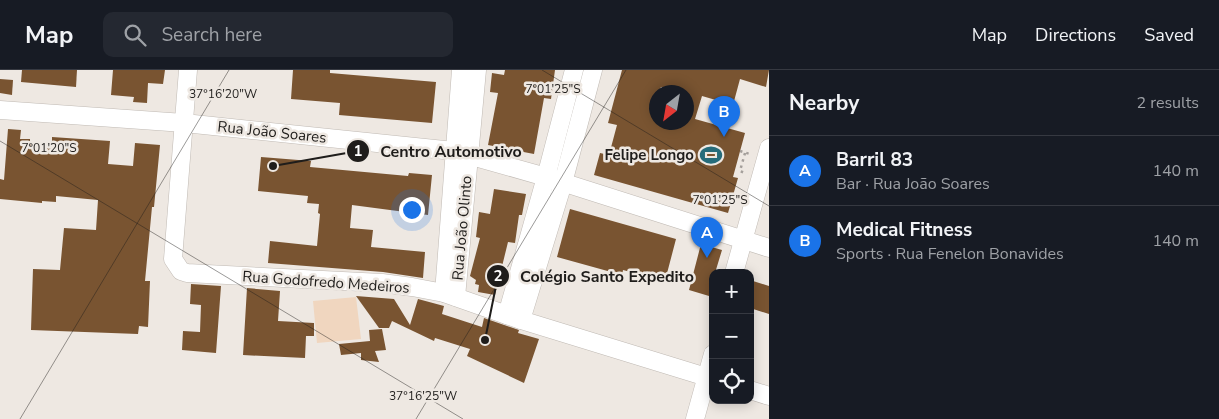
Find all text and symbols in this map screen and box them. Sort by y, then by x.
search box [103,12,453,57]
text: Map [25,19,73,51]
icon: search [121,21,149,49]
text: Search here [161,22,262,48]
text: Map [972,23,1007,47]
text: Directions [1035,23,1116,47]
text: Saved [1144,23,1194,47]
text: 7°01'25"S [525,81,581,97]
north arrow [649,85,694,130]
text: 37°16'20"W [189,86,257,102]
text: Nearby [789,89,859,117]
text: 2 results [1137,92,1199,114]
pin: B [708,96,740,137]
street label: Rua João Soares [216,116,328,148]
callout: Centro Automotivo [346,135,532,166]
text: 7°01'20"S [21,140,77,156]
text: 1 [353,141,363,161]
text: Centro Automotivo [380,141,522,163]
sports icon: Felipe Longo [698,142,724,168]
place label: Felipe Longo [604,145,694,165]
text: Barril 83 [836,147,913,173]
text: A [799,160,811,182]
text: 140 m [1152,160,1199,182]
text: Bar · Rua João Soares [836,173,990,195]
street label: Rua João Olinto [447,175,477,281]
text: 7°01'25"S [692,192,748,208]
your location [399,197,425,223]
pin: A [691,217,723,258]
text: Medical Fitness [836,217,972,243]
text: B [799,230,811,252]
text: 140 m [1152,230,1199,252]
text: Sports · Rua Fenelon Bonavides [836,243,1064,265]
callout: Colégio Santo Expedito [485,261,704,292]
street label: Rua Godofredo Medeiros [242,266,410,298]
text: 2 [493,266,503,286]
text: Colégio Santo Expedito [520,266,694,288]
map controls [709,269,754,404]
button: + [709,269,754,314]
button: − [709,314,754,359]
button: locate [709,359,754,404]
text: 37°16'25"W [389,388,457,404]

